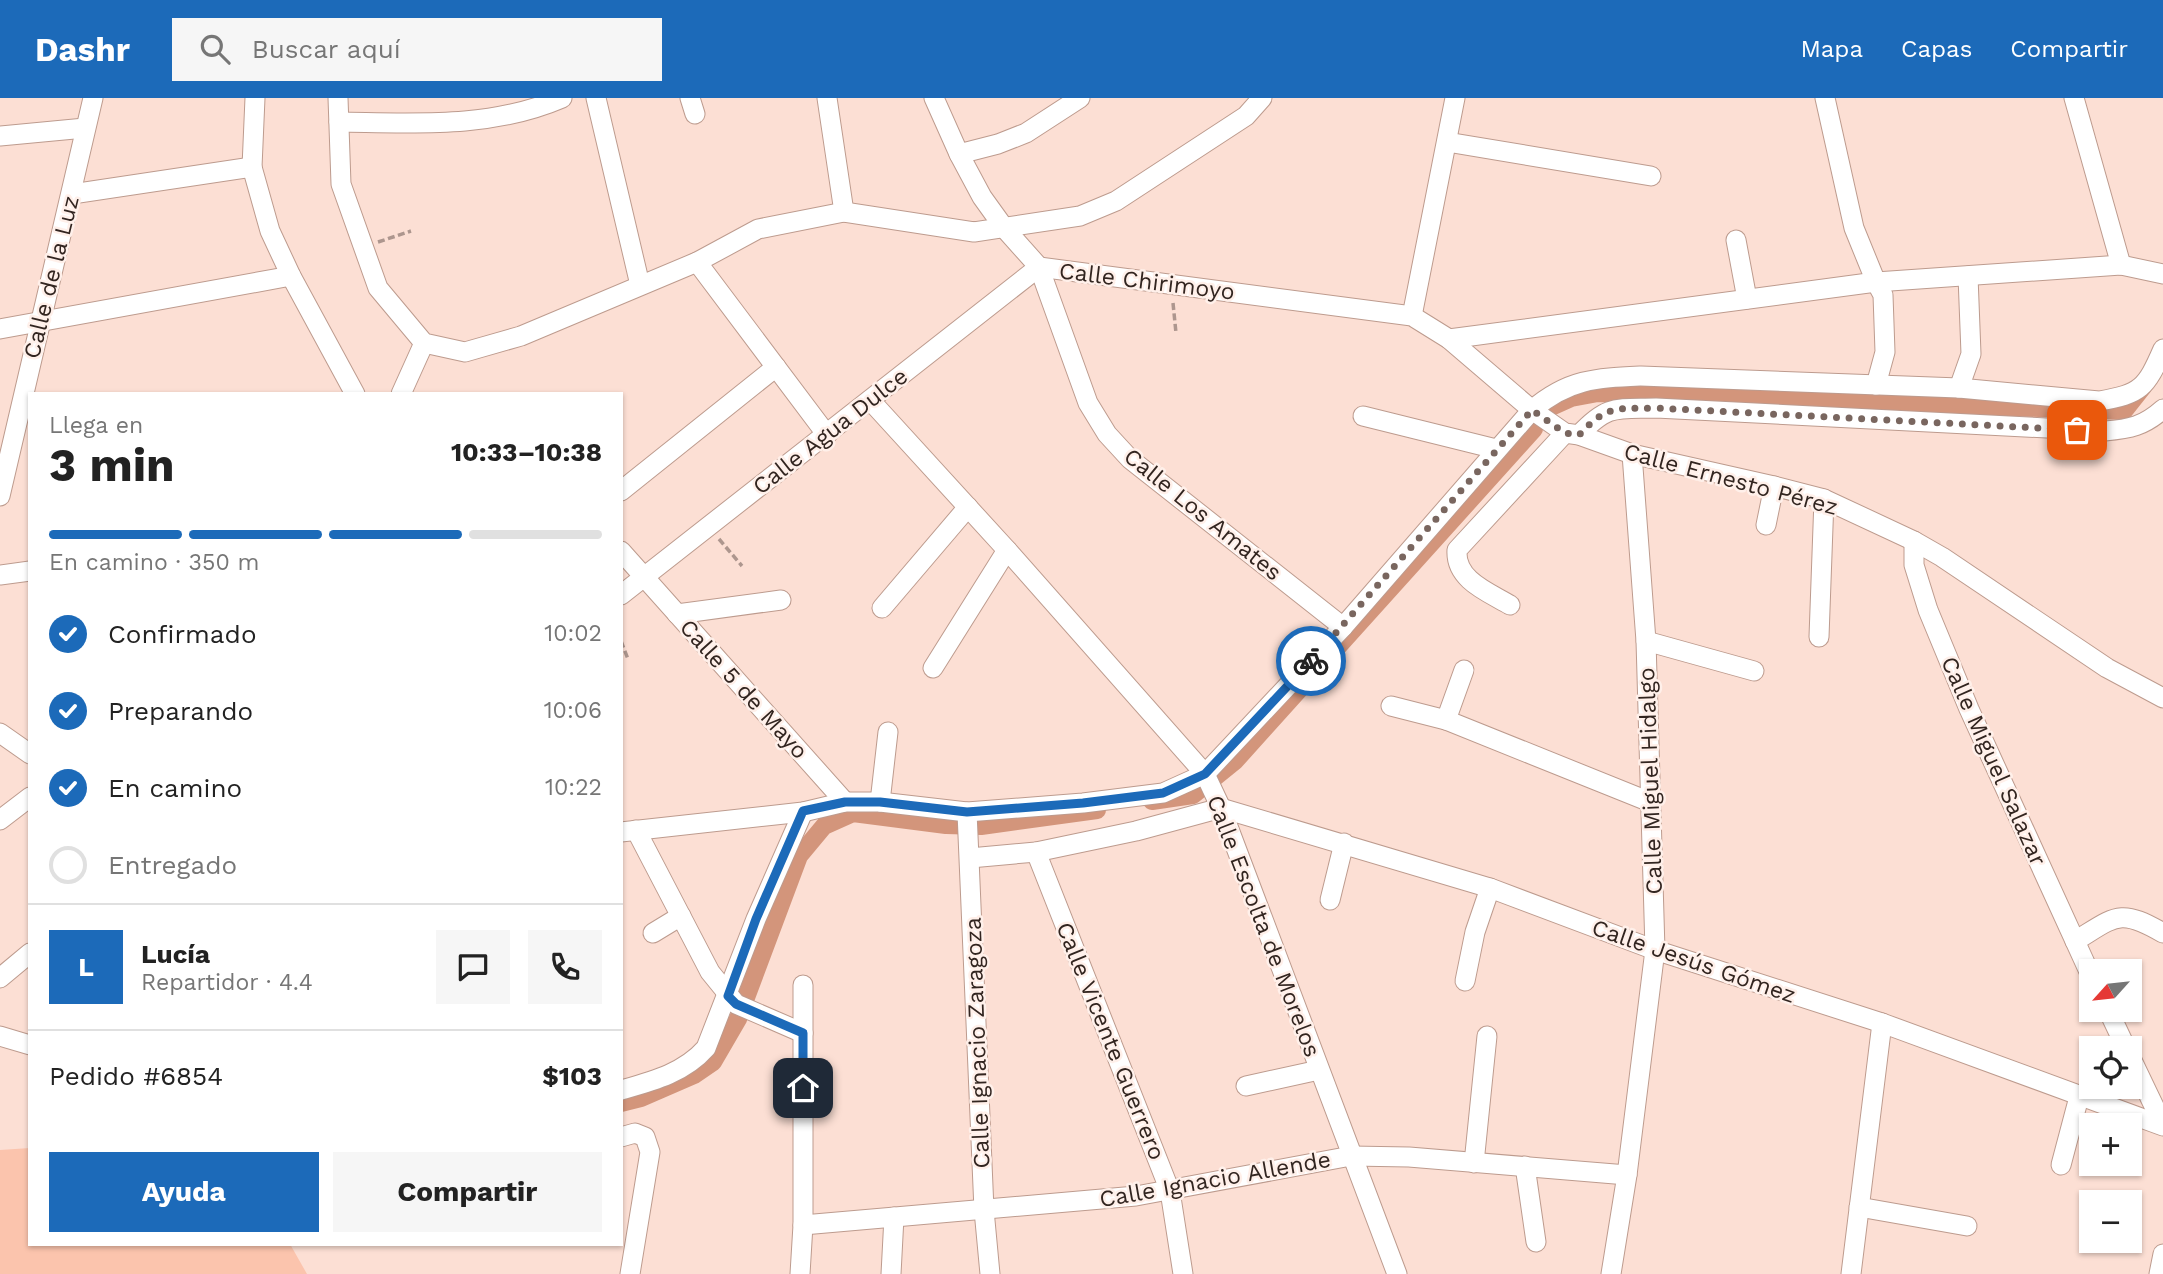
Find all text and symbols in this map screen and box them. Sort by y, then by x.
search box [172,18,662,81]
text: Dashr [35,30,130,69]
icon: search [196,30,234,68]
text: Buscar aquí [252,34,401,64]
text: Mapa [1800,35,1863,63]
text: Capas [1901,35,1972,63]
text: Compartir [2010,35,2128,63]
street label: Calle de la Luz [18,193,85,361]
street label: Calle Chirimoyo [1058,257,1236,306]
street label: Calle Agua Dulce [748,363,913,500]
pin [2047,400,2107,460]
icon: bag [2058,411,2096,449]
text: Llega en [49,412,143,439]
text: 10:33–10:38 [451,437,602,467]
text: 3 min [49,438,175,492]
street label: Calle Ernesto Pérez [1621,438,1841,521]
street label: Calle Los Amates [1118,443,1287,586]
text: En camino · 350 m [49,549,259,576]
street label: Calle 5 de Mayo [674,614,813,765]
icon: check [49,615,87,653]
text: Confirmado [108,619,257,649]
text: 10:02 [544,620,602,647]
courier [1276,626,1346,696]
icon: bike [1292,642,1330,680]
street label: Calle Miguel Salazar [1935,653,2052,870]
street label: Calle Miguel Hidalgo [1633,667,1668,895]
icon: check [49,692,87,730]
text: Preparando [108,696,253,726]
text: 10:06 [544,697,602,724]
icon: check [49,769,87,807]
text: En camino [108,773,242,803]
text: 10:22 [545,774,602,801]
street label: Calle Escolta de Morelos [1201,792,1326,1061]
text: Entregado [108,850,237,880]
street label: Calle Jesús Gómez [1588,914,1799,1009]
street label: Calle Ignacio Zaragoza [960,917,995,1169]
street label: Calle Vicente Guerrero [1050,918,1171,1164]
button: chat [436,930,510,1004]
button: phone [528,930,602,1004]
text: Lucía [141,939,210,969]
text: L [78,952,94,982]
north arrow [2079,959,2142,1022]
map controls [2079,959,2142,1253]
text: Repartidor · 4.4 [141,969,313,996]
button: locate [2079,1036,2142,1099]
pin [773,1058,833,1118]
text: Pedido #6854 [49,1061,223,1091]
text: $103 [542,1061,602,1091]
icon: home [784,1069,822,1107]
button: + [2079,1113,2142,1176]
street label: Calle Ignacio Allende [1097,1146,1333,1213]
button: Ayuda [49,1152,319,1232]
button: Compartir [333,1152,602,1232]
button: − [2079,1190,2142,1253]

